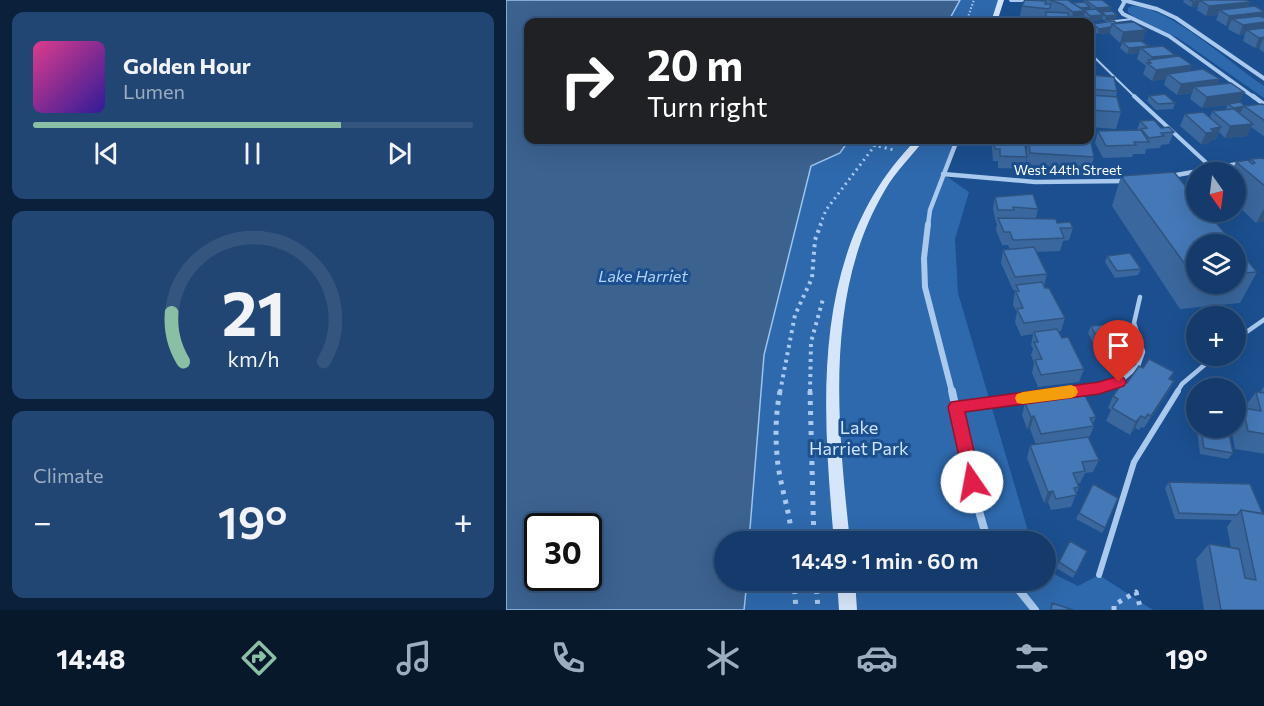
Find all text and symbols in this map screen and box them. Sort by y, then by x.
text: 20 m [647,38,743,90]
icon: right [548,42,626,120]
text: Golden Hour [123,52,251,79]
text: Lumen [123,79,185,103]
text: Turn right [647,90,767,123]
icon: previous [90,137,123,170]
icon: pause [236,137,269,170]
icon: next [383,137,416,170]
street label: West 44th Street [1014,161,1122,178]
north arrow [1186,162,1246,222]
map controls [1186,162,1246,438]
button: layers [1186,234,1246,294]
water label: Lake Harriet [598,266,688,285]
text: 21 [221,273,285,349]
button: + [1186,306,1246,366]
pin [1093,320,1144,382]
icon: arrive [1102,329,1135,362]
text: km/h [227,345,279,371]
button: − [1186,378,1246,438]
park label: Lake Harriet Park [809,416,909,459]
position arrow [940,450,1004,514]
text: Climate [33,463,103,487]
text: 19° [218,493,287,548]
text: − [33,500,52,541]
text: + [454,500,473,541]
speed limit sign: 30 [524,513,602,591]
text: 14:49 · 1 min · 60 m [792,547,978,574]
icon: directions [238,637,280,679]
icon: music [393,637,435,679]
icon: phone [547,637,589,679]
icon: climate [702,637,744,679]
icon: car [856,637,898,679]
icon: filters [1011,637,1053,679]
text: 14:48 [56,642,125,675]
text: 19° [1165,642,1208,675]

